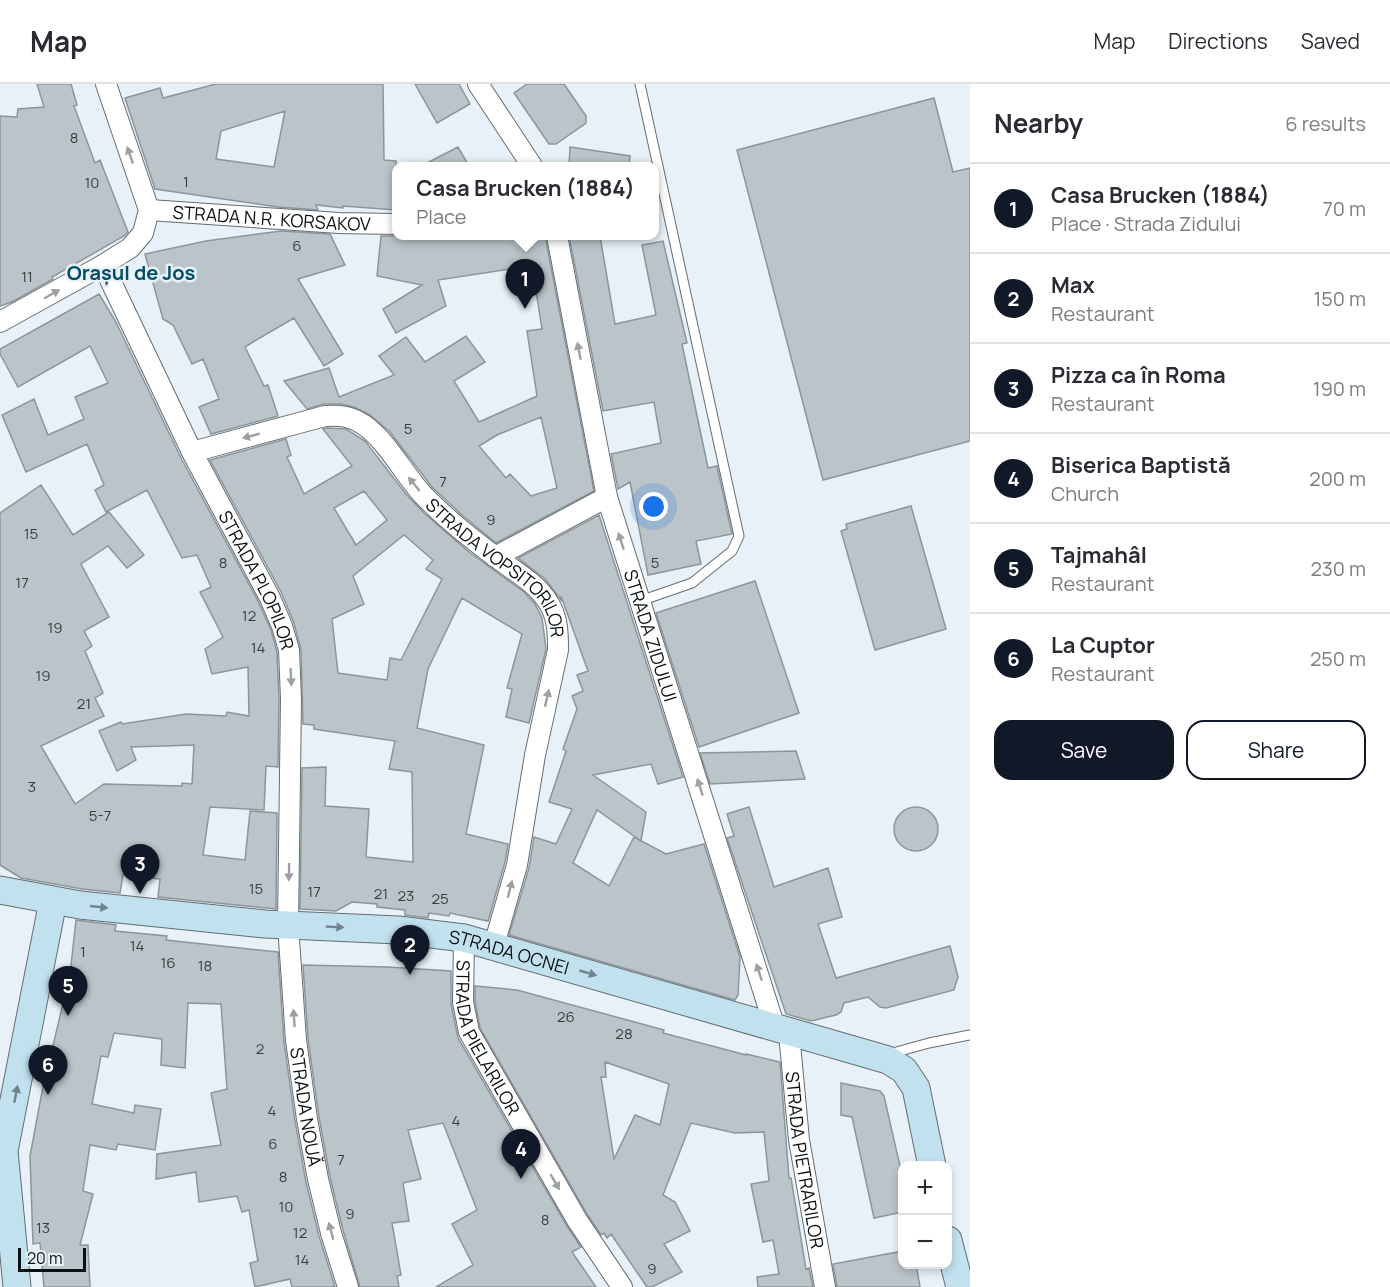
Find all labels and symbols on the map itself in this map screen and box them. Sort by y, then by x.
house number: 8 [70,127,78,148]
one-way arrow [124,146,134,164]
house number: 1 [183,171,189,192]
house number: 10 [85,172,100,193]
street label: STRADA N.R. KORSAKOV [172,200,371,236]
house number: 6 [292,235,302,256]
district label: Orașul de Jos [67,259,195,286]
pin: 1 [506,260,544,309]
house number: 11 [21,266,33,287]
one-way arrow [43,289,60,299]
one-way arrow [574,341,583,360]
house number: 5 [404,418,412,439]
one-way arrow [242,432,260,441]
house number: 7 [439,471,447,492]
one-way arrow [409,476,421,491]
your location [639,492,668,521]
street label: STRADA VOPSITORILOR [421,493,570,638]
street label: STRADA PLOPILOR [213,506,300,653]
house number: 9 [486,509,496,530]
house number: 15 [24,523,38,544]
one-way arrow [616,532,625,550]
house number: 8 [219,552,227,573]
house number: 5 [651,552,659,573]
street label: STRADA ZIDULUI [619,566,683,705]
house number: 17 [15,572,29,593]
house number: 12 [242,605,256,626]
house number: 19 [47,617,63,638]
house number: 14 [251,637,265,658]
house number: 19 [35,665,51,686]
one-way arrow [286,667,295,686]
one-way arrow [543,689,553,707]
house number: 21 [77,693,91,714]
house number: 3 [28,776,36,797]
one-way arrow [694,778,704,796]
house number: 5-7 [89,805,111,826]
pin: 3 [120,844,160,894]
one-way arrow [284,862,294,881]
house number: 15 [249,878,263,899]
one-way arrow [506,880,516,898]
house number: 17 [307,881,321,902]
house number: 21 [374,883,388,904]
house number: 23 [398,885,414,906]
house number: 25 [431,888,449,909]
one-way arrow [90,902,109,912]
one-way arrow [326,923,345,932]
street label: STRADA OCNEI [448,924,572,980]
pin: 2 [390,926,430,975]
house number: 14 [130,935,144,956]
house number: 1 [80,941,86,962]
house number: 16 [160,952,176,973]
house number: 18 [198,955,212,976]
street label: STRADA PIELARILOR [451,960,526,1119]
one-way arrow [754,963,763,981]
pin: 5 [48,966,88,1016]
one-way arrow [579,969,597,978]
house number: 26 [557,1006,575,1027]
one-way arrow [289,1009,299,1028]
house number: 28 [615,1023,633,1044]
house number: 2 [256,1038,264,1059]
pin: 6 [28,1046,68,1095]
street label: STRADA NOUĂ [285,1046,328,1169]
street label: STRADA PIETRARILOR [781,1070,830,1250]
one-way arrow [12,1084,21,1103]
house number: 4 [268,1100,277,1121]
house number: 4 [452,1110,461,1131]
pin: 4 [502,1130,540,1179]
house number: 6 [268,1133,278,1154]
house number: 7 [337,1149,345,1170]
house number: 8 [279,1166,287,1187]
one-way arrow [550,1174,560,1191]
house number: 10 [279,1196,294,1217]
house number: 9 [345,1203,355,1224]
house number: 8 [541,1209,549,1230]
house number: 13 [36,1217,50,1238]
house number: 12 [293,1222,307,1243]
one-way arrow [325,1222,335,1240]
scale bar [18,1245,86,1272]
house number: 14 [295,1249,309,1270]
house number: 9 [647,1258,657,1279]

